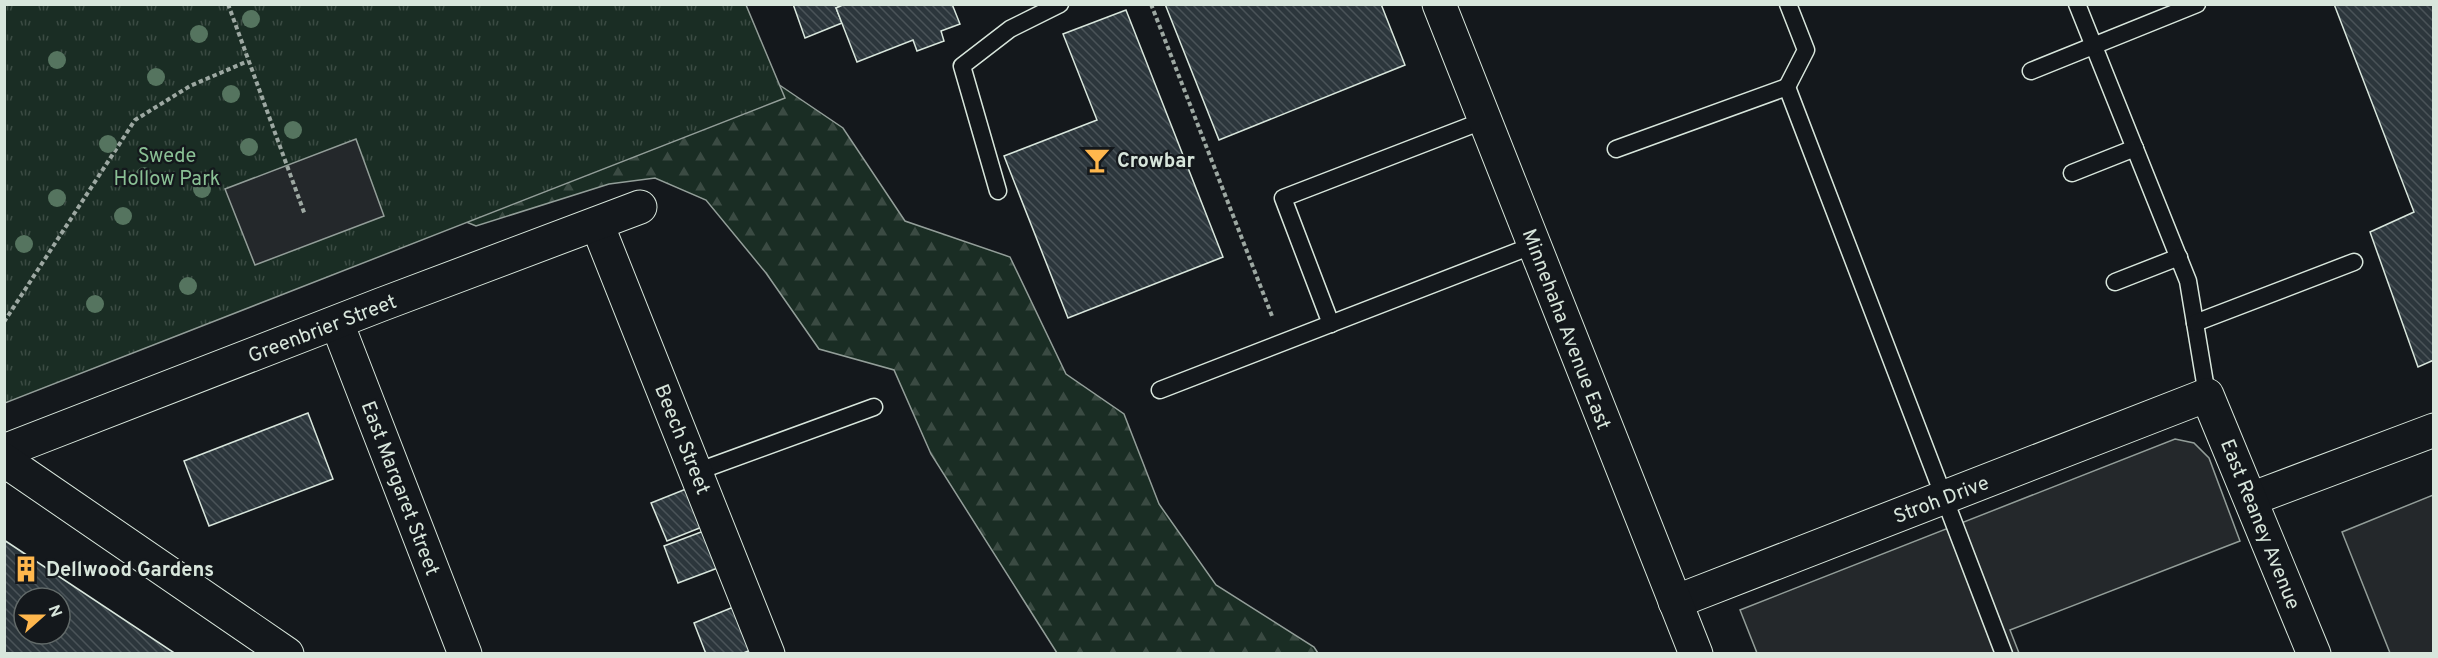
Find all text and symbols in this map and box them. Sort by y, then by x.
park label: Swede Hollow Park [114,144,220,193]
bar icon: Crowbar [1082,145,1112,175]
place label: Crowbar [1117,149,1196,175]
street label: Minnehaha Avenue East [1515,225,1616,434]
street label: Greenbrier Street [245,290,401,370]
street label: Beech Street [647,381,715,499]
street label: East Margaret Street [354,398,444,580]
street label: East Reaney Avenue [2213,436,2305,614]
street label: Stroh Drive [1890,471,1993,531]
building icon: Dellwood Gardens [11,554,41,584]
place label: Dellwood Gardens [46,558,214,584]
north arrow [12,586,72,646]
text: N [43,602,66,620]

